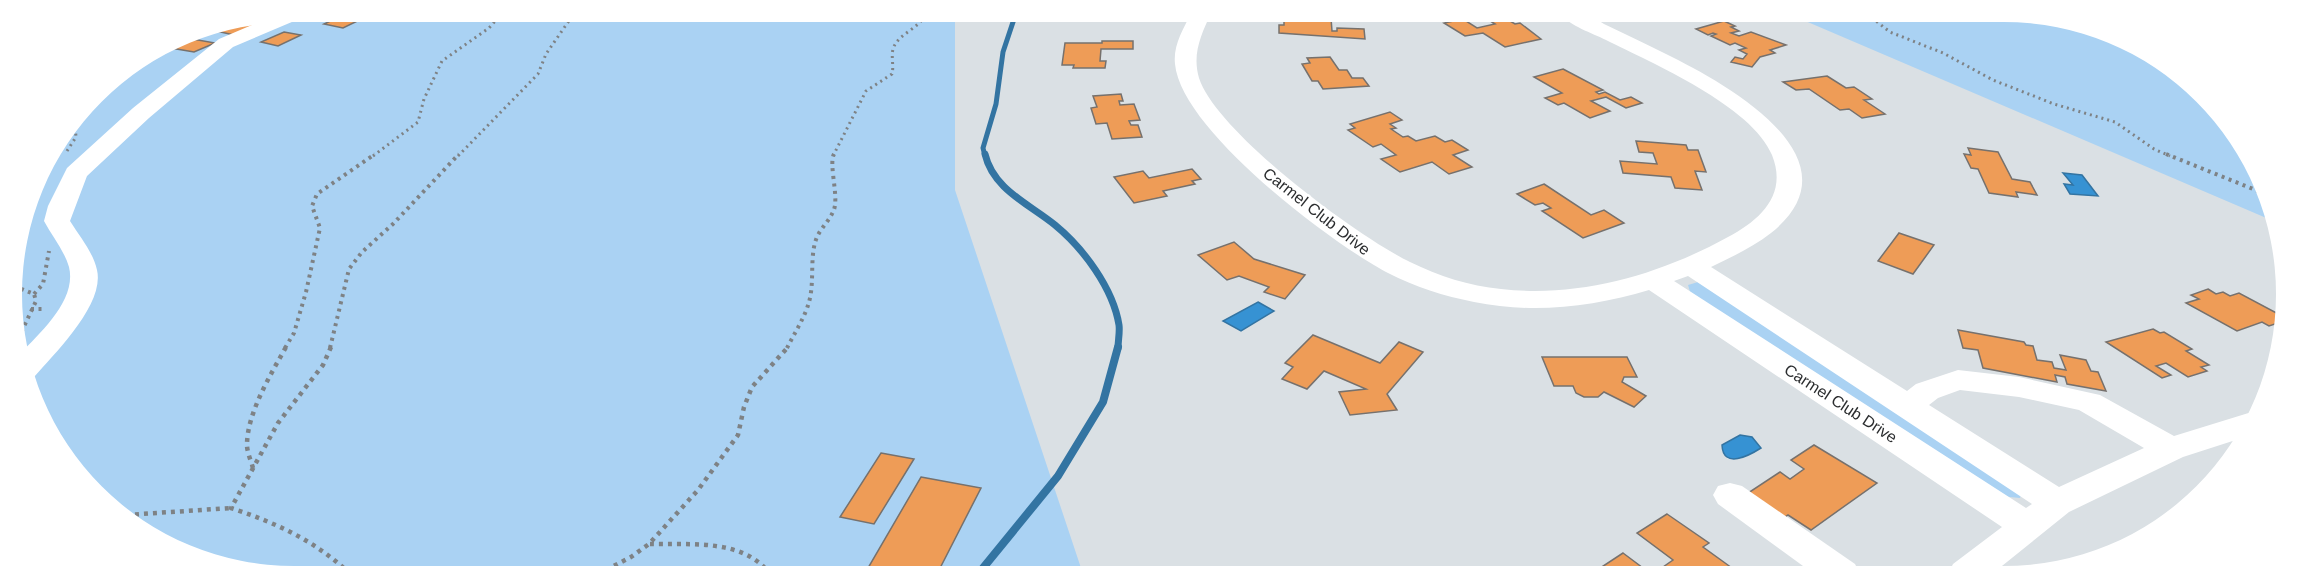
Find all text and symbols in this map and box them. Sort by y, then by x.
street label: Carmel Club Drive [1260,164,1373,258]
street label: Carmel Club Drive [1781,361,1900,446]

